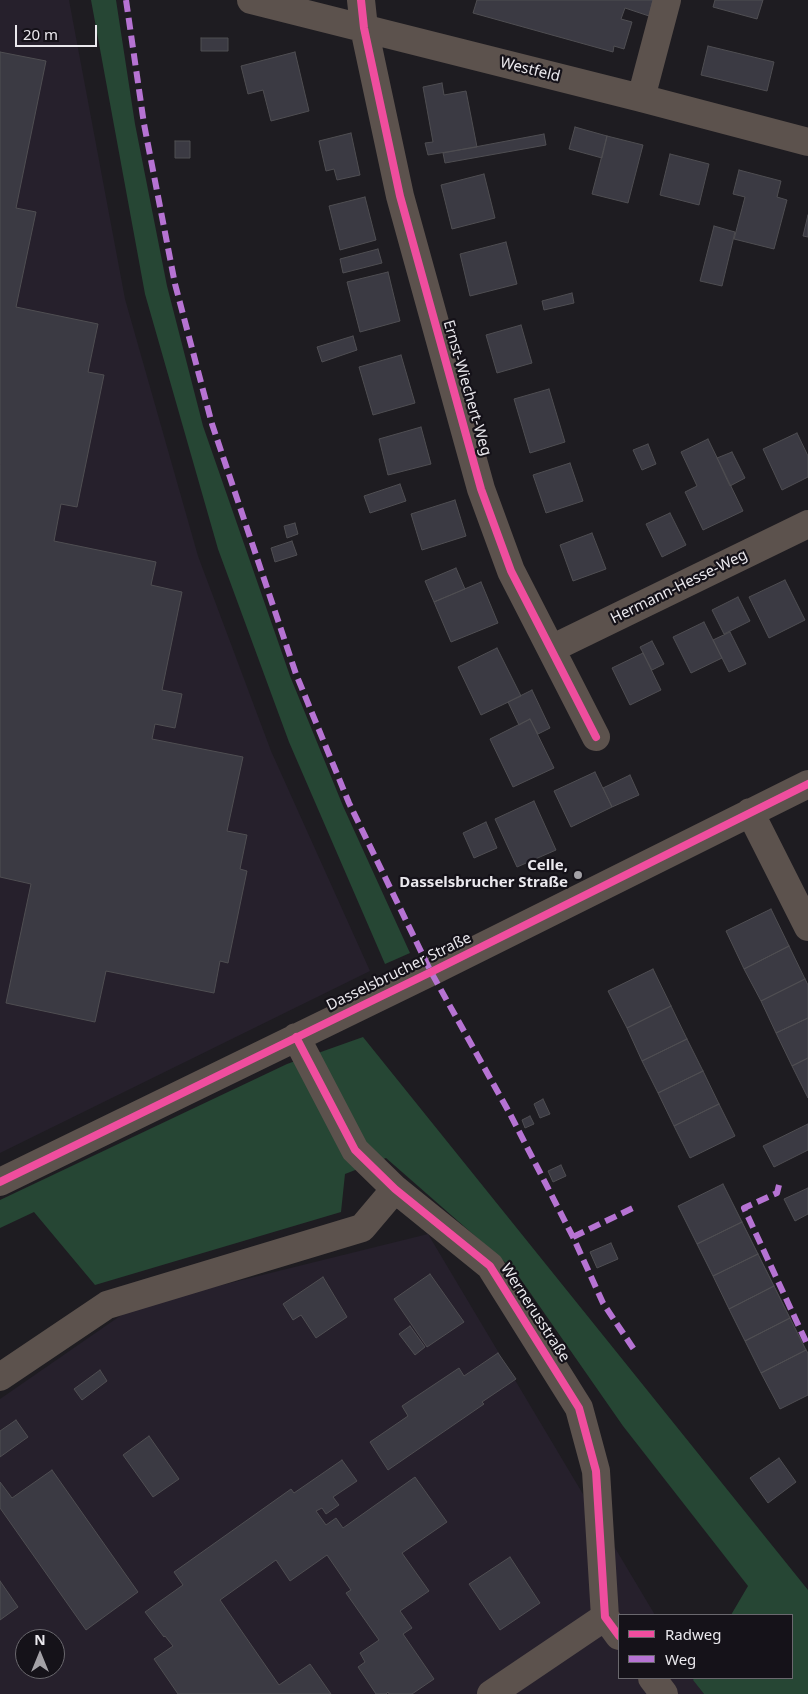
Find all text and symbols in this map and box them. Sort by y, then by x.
scale bar [18,15,100,47]
text: 20 m [23,24,58,44]
street label: Westfeld [498,54,562,86]
street label: Ernst-Wiechert-Weg [439,318,495,458]
street label: Hermann-Hesse-Weg [608,546,750,628]
place label: Celle, Dasselsbrucher Straße [399,857,568,892]
marker: Celle, Dasselsbrucher Straße [572,869,584,881]
street label: Dasselsbrucher Straße [324,929,474,1015]
street label: Wernerusstraße [497,1260,573,1366]
legend [618,1614,793,1679]
text: Radweg [665,1624,721,1644]
north arrow [15,1629,65,1679]
text: N [34,1630,46,1649]
text: Weg [665,1649,696,1669]

